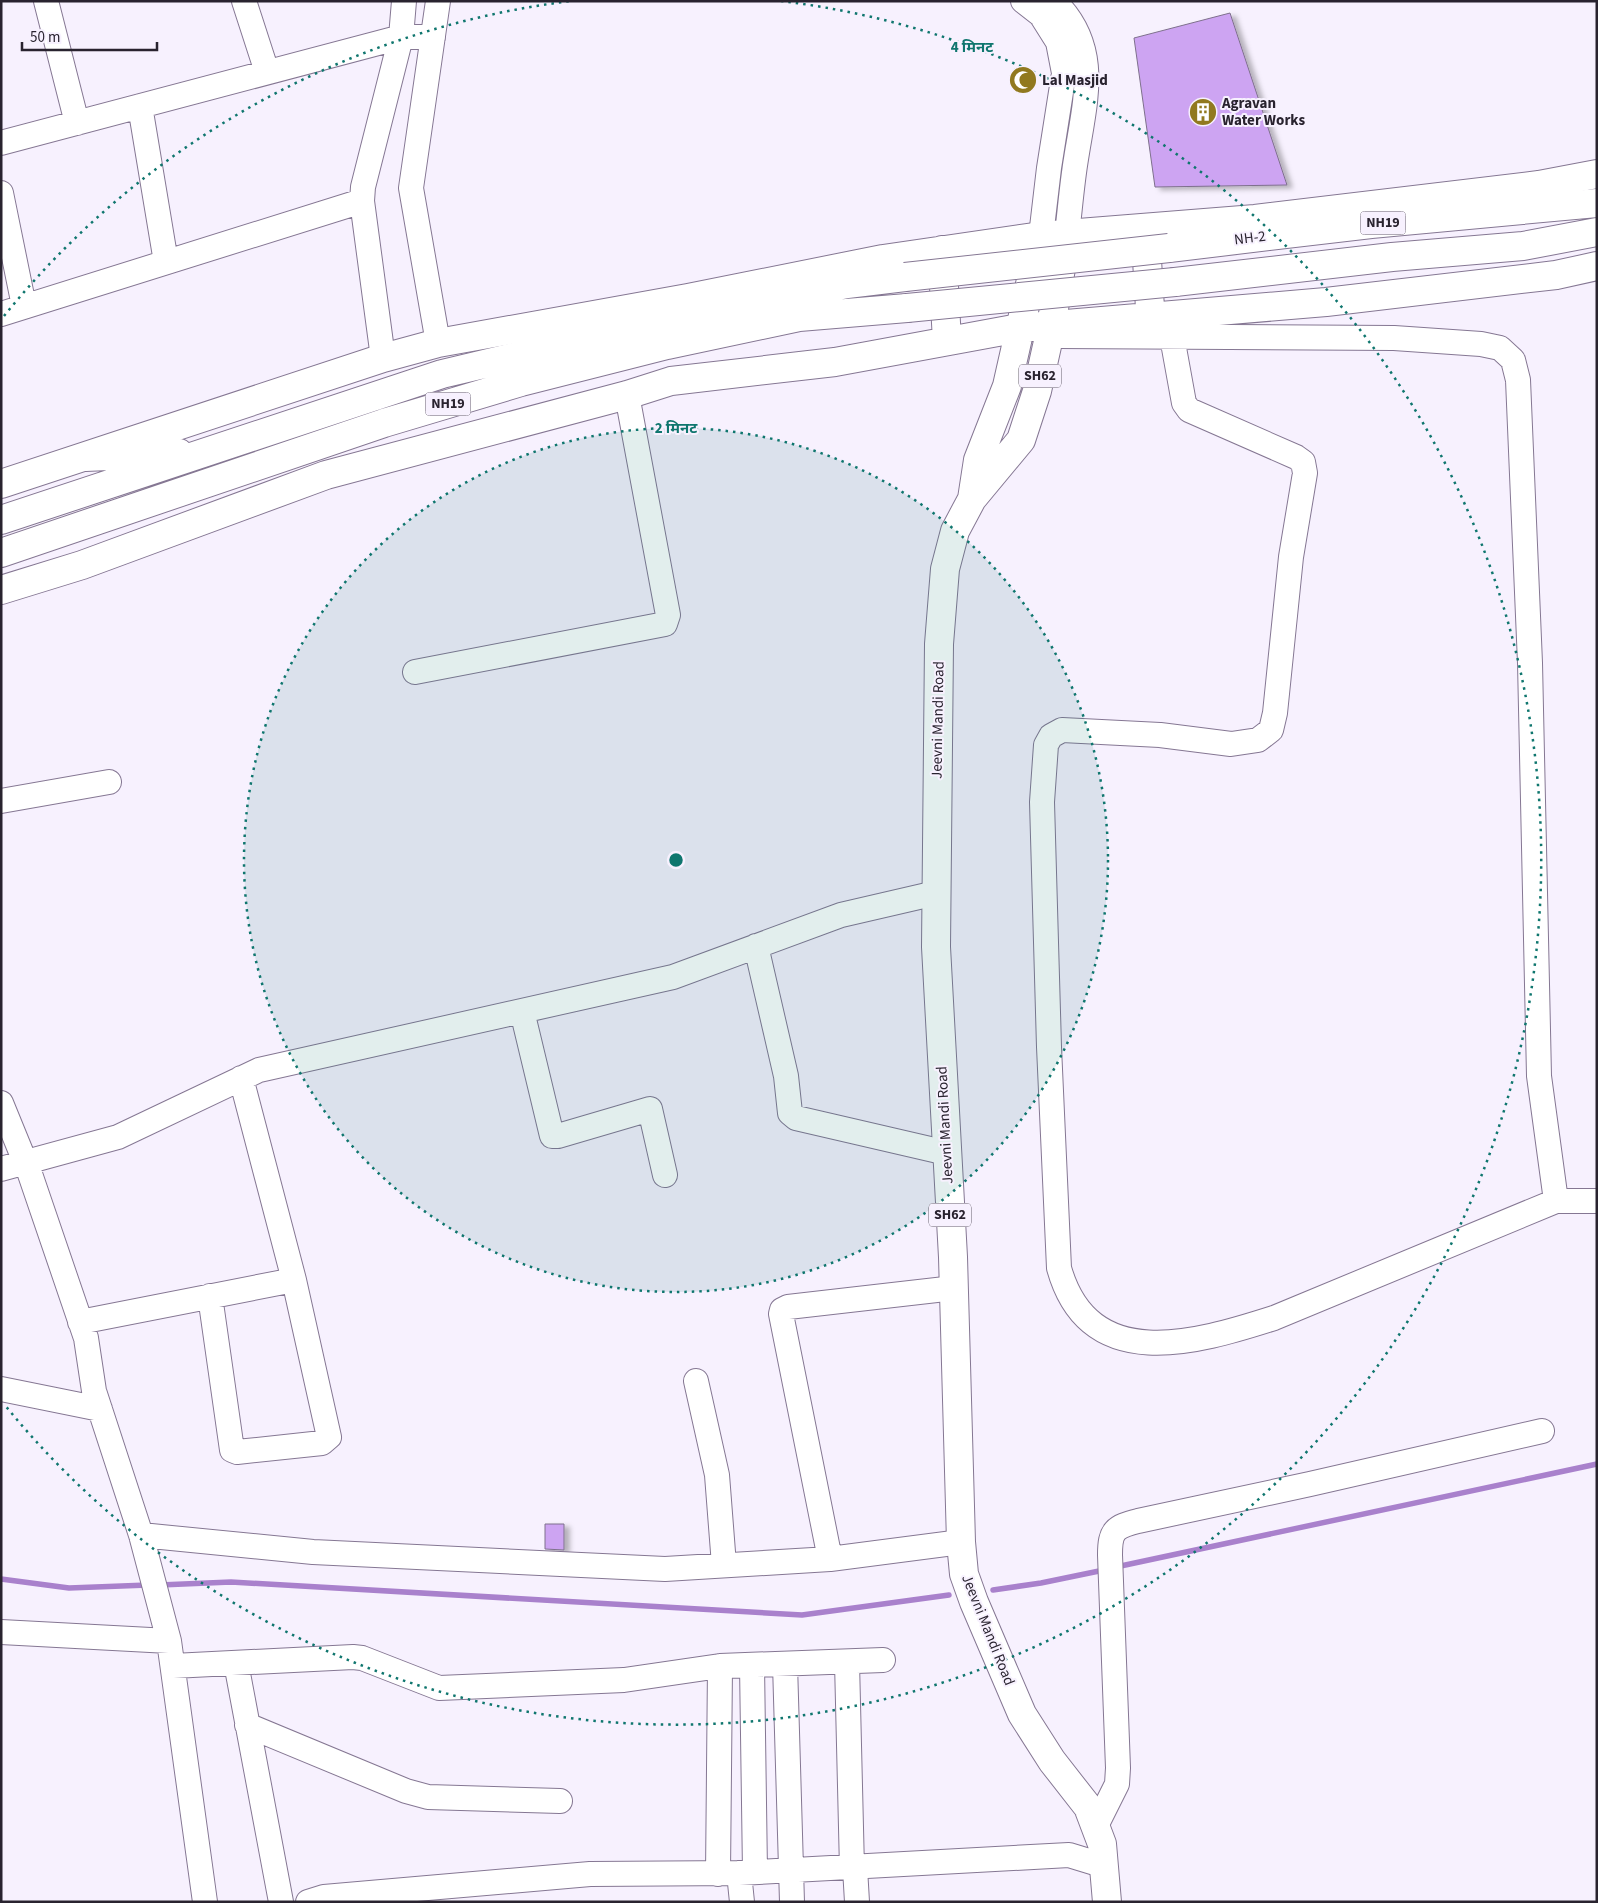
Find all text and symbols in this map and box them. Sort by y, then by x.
scale bar [22,20,158,52]
text: 50 m [30,27,60,48]
text: 4 मिनट [951,37,994,58]
mosque icon: Lal Masjid [1008,65,1038,95]
place label: Lal Masjid [1042,70,1108,91]
place label: Agravan Water Works [1221,93,1306,131]
building icon: Agravan Water Works [1188,97,1218,127]
road number: NH19 [1360,212,1406,234]
street label: NH-2 [1233,226,1267,250]
road number: SH62 [1019,364,1061,388]
road number: NH19 [426,392,470,416]
text: 2 मिनट [655,418,698,439]
street label: Jeevni Mandi Road [926,661,950,779]
centre of rings [667,851,685,869]
street label: Jeevni Mandi Road [931,1066,959,1184]
road number: SH62 [929,1204,971,1226]
street label: Jeevni Mandi Road [956,1571,1020,1689]

